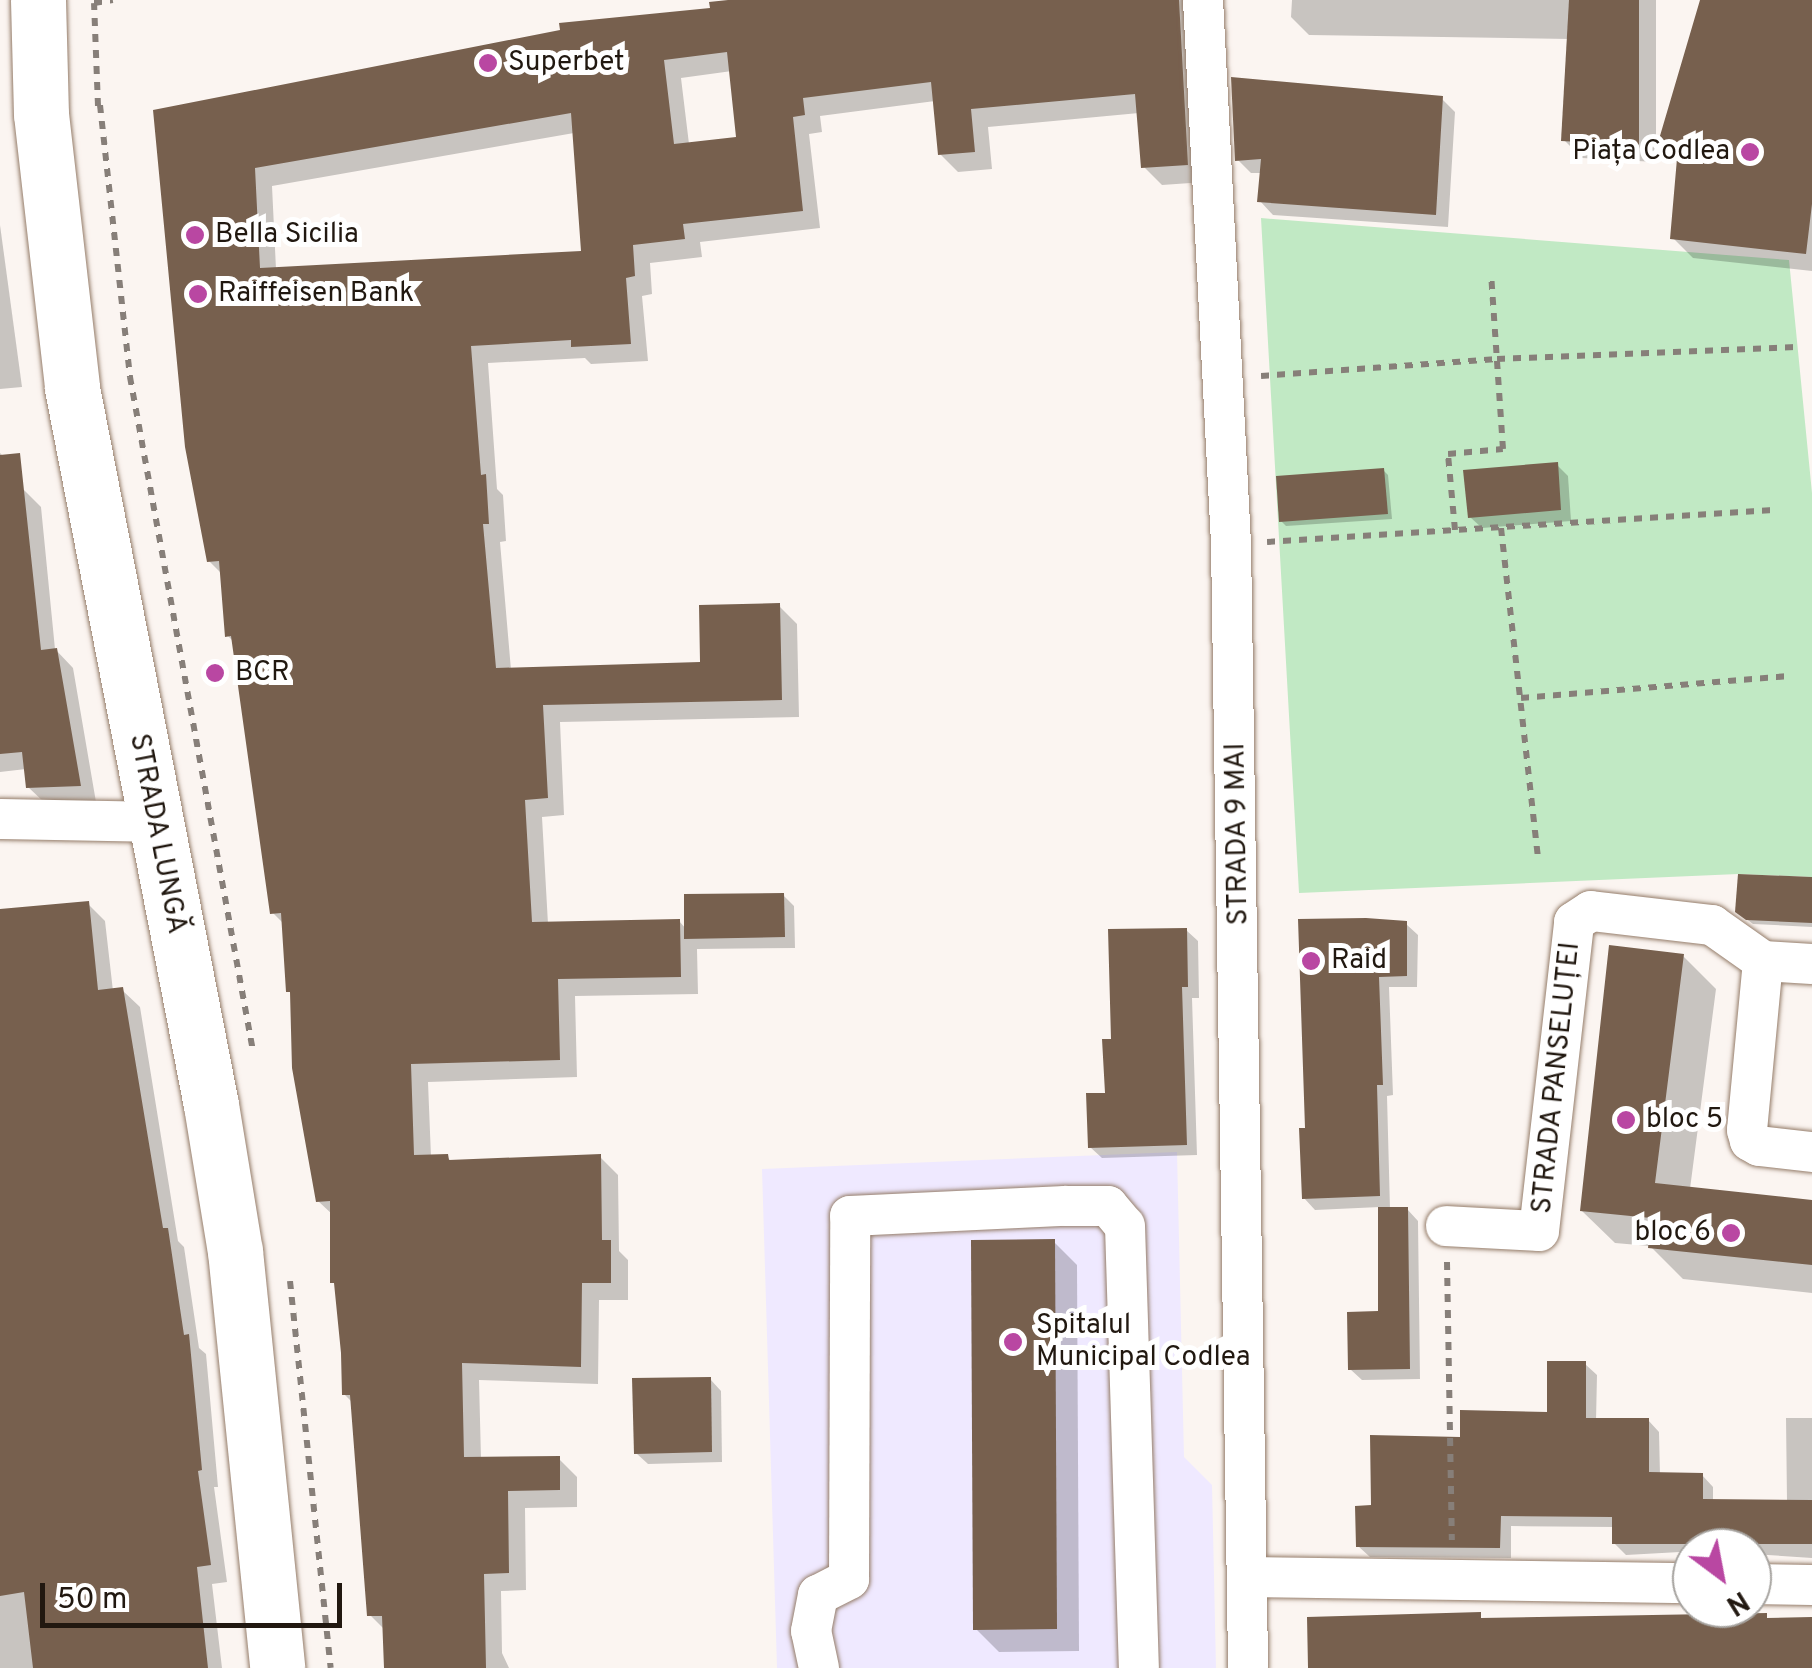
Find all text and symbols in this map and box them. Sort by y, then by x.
place label: Superbet [508,46,625,80]
marker: Superbet [477,52,499,74]
place label: Piața Codlea [1572,135,1730,169]
marker: Piața Codlea [1739,141,1761,163]
place label: Bella Sicilia [215,218,359,252]
marker: Bella Sicilia [184,224,206,246]
place label: Raiffeisen Bank [218,277,414,311]
marker: Raiffeisen Bank [187,283,209,305]
place label: BCR [235,656,290,690]
marker: BCR [204,662,226,684]
street label: STRADA LUNGĂ [121,730,193,938]
street label: STRADA 9 MAI [1220,742,1256,926]
street label: STRADA PANSELUȚEI [1526,940,1588,1216]
place label: Raid [1331,944,1387,978]
marker: Raid [1300,950,1322,972]
place label: bloc 5 [1646,1103,1723,1137]
marker: bloc 5 [1615,1109,1637,1131]
place label: bloc 6 [1635,1216,1711,1250]
marker: bloc 6 [1720,1222,1742,1244]
place label: Spitalul Municipal Codlea [1036,1309,1250,1375]
marker: Spitalul Municipal Codlea [1000,1329,1026,1355]
north arrow [1672,1528,1772,1628]
scale bar [45,1563,348,1625]
text: N [1719,1581,1755,1622]
text: 50 m [57,1582,127,1619]

